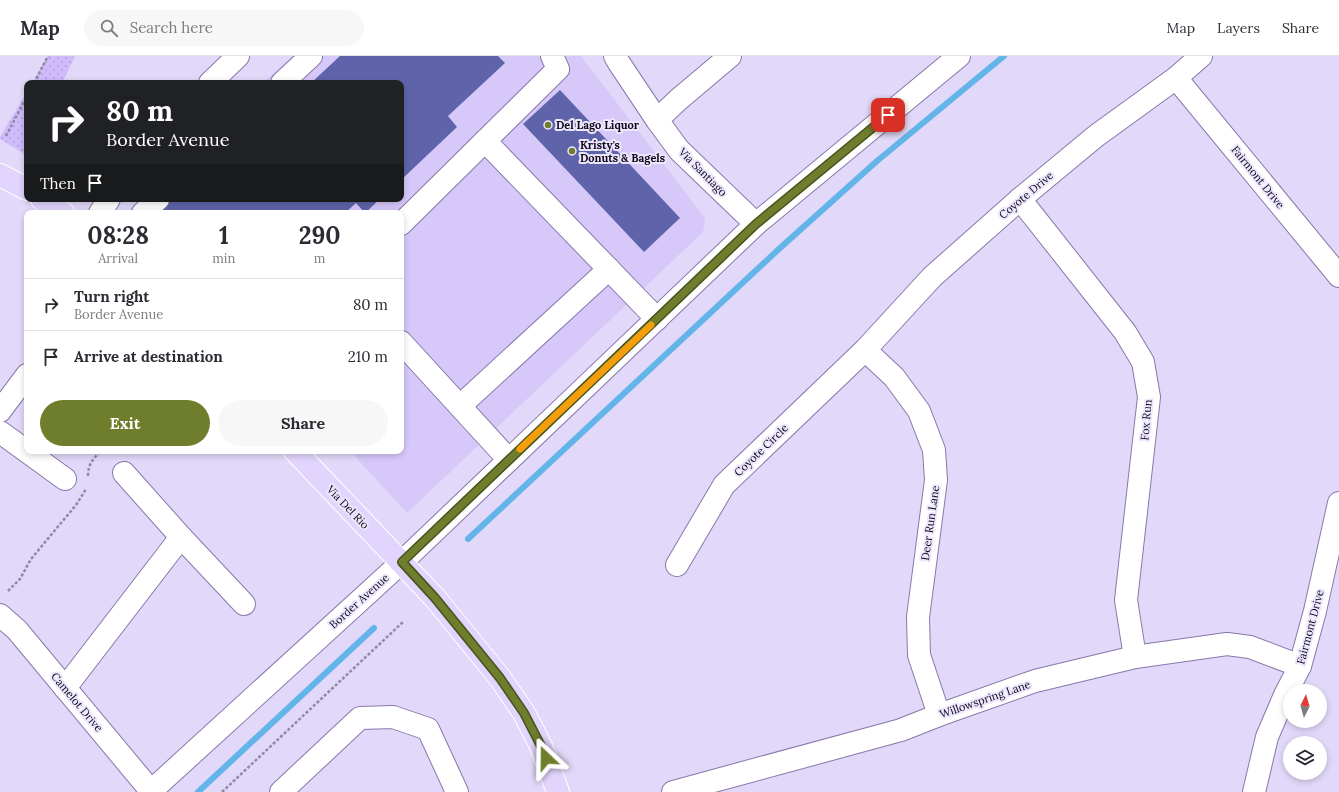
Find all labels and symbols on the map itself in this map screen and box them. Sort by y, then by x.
pin [871,98,905,132]
place label: Del Lago Liquor [556,118,640,132]
marker: Del Lago Liquor [543,120,553,130]
place label: Kristy's Donuts & Bagels [580,138,665,165]
street label: Fairmont Drive [1228,143,1288,211]
street label: Via Santiago [675,144,730,199]
marker: Kristy's Donuts & Bagels [567,146,577,156]
street label: Coyote Drive [996,168,1056,222]
street label: Fox Run [1137,399,1155,441]
street label: Coyote Circle [731,421,791,479]
street label: Via Del Rio [323,482,372,532]
street label: Deer Run Lane [918,485,942,561]
street label: Border Avenue [326,571,392,631]
street label: Fairmont Drive [1293,588,1327,666]
street label: Camelot Drive [48,669,106,735]
street label: Willowspring Lane [938,677,1032,721]
north arrow [1283,684,1327,728]
position arrow [525,737,567,779]

